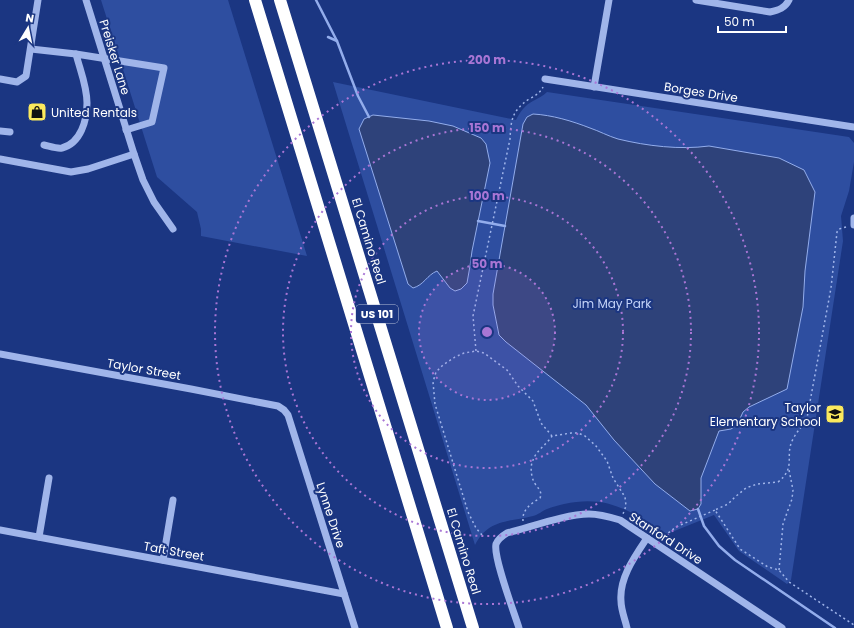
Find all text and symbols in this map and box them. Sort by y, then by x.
north arrow [8,8,48,48]
scale bar [718,8,786,34]
text: N [24,10,35,27]
text: 50 m [724,13,755,30]
street label: Preisker Lane [95,17,135,97]
text: 200 m [468,51,506,68]
street label: Borges Drive [663,78,739,106]
shop icon: United Rentals [26,101,48,123]
place label: United Rentals [51,104,137,121]
text: 150 m [469,119,505,136]
text: 100 m [469,187,505,204]
street label: El Camino Real [348,196,390,286]
text: 50 m [472,255,503,272]
park label: Jim May Park [573,295,652,312]
road number: US 101 [356,305,398,323]
centre of rings [480,325,494,339]
street label: Taylor Street [106,354,182,384]
place label: Taylor Elementary School [710,399,822,430]
school or university icon: Taylor Elementary School [824,403,846,425]
street label: Lynne Drive [312,480,350,550]
street label: El Camino Real [443,506,485,596]
street label: Stanford Drive [626,508,706,568]
street label: Taft Street [142,537,206,565]

